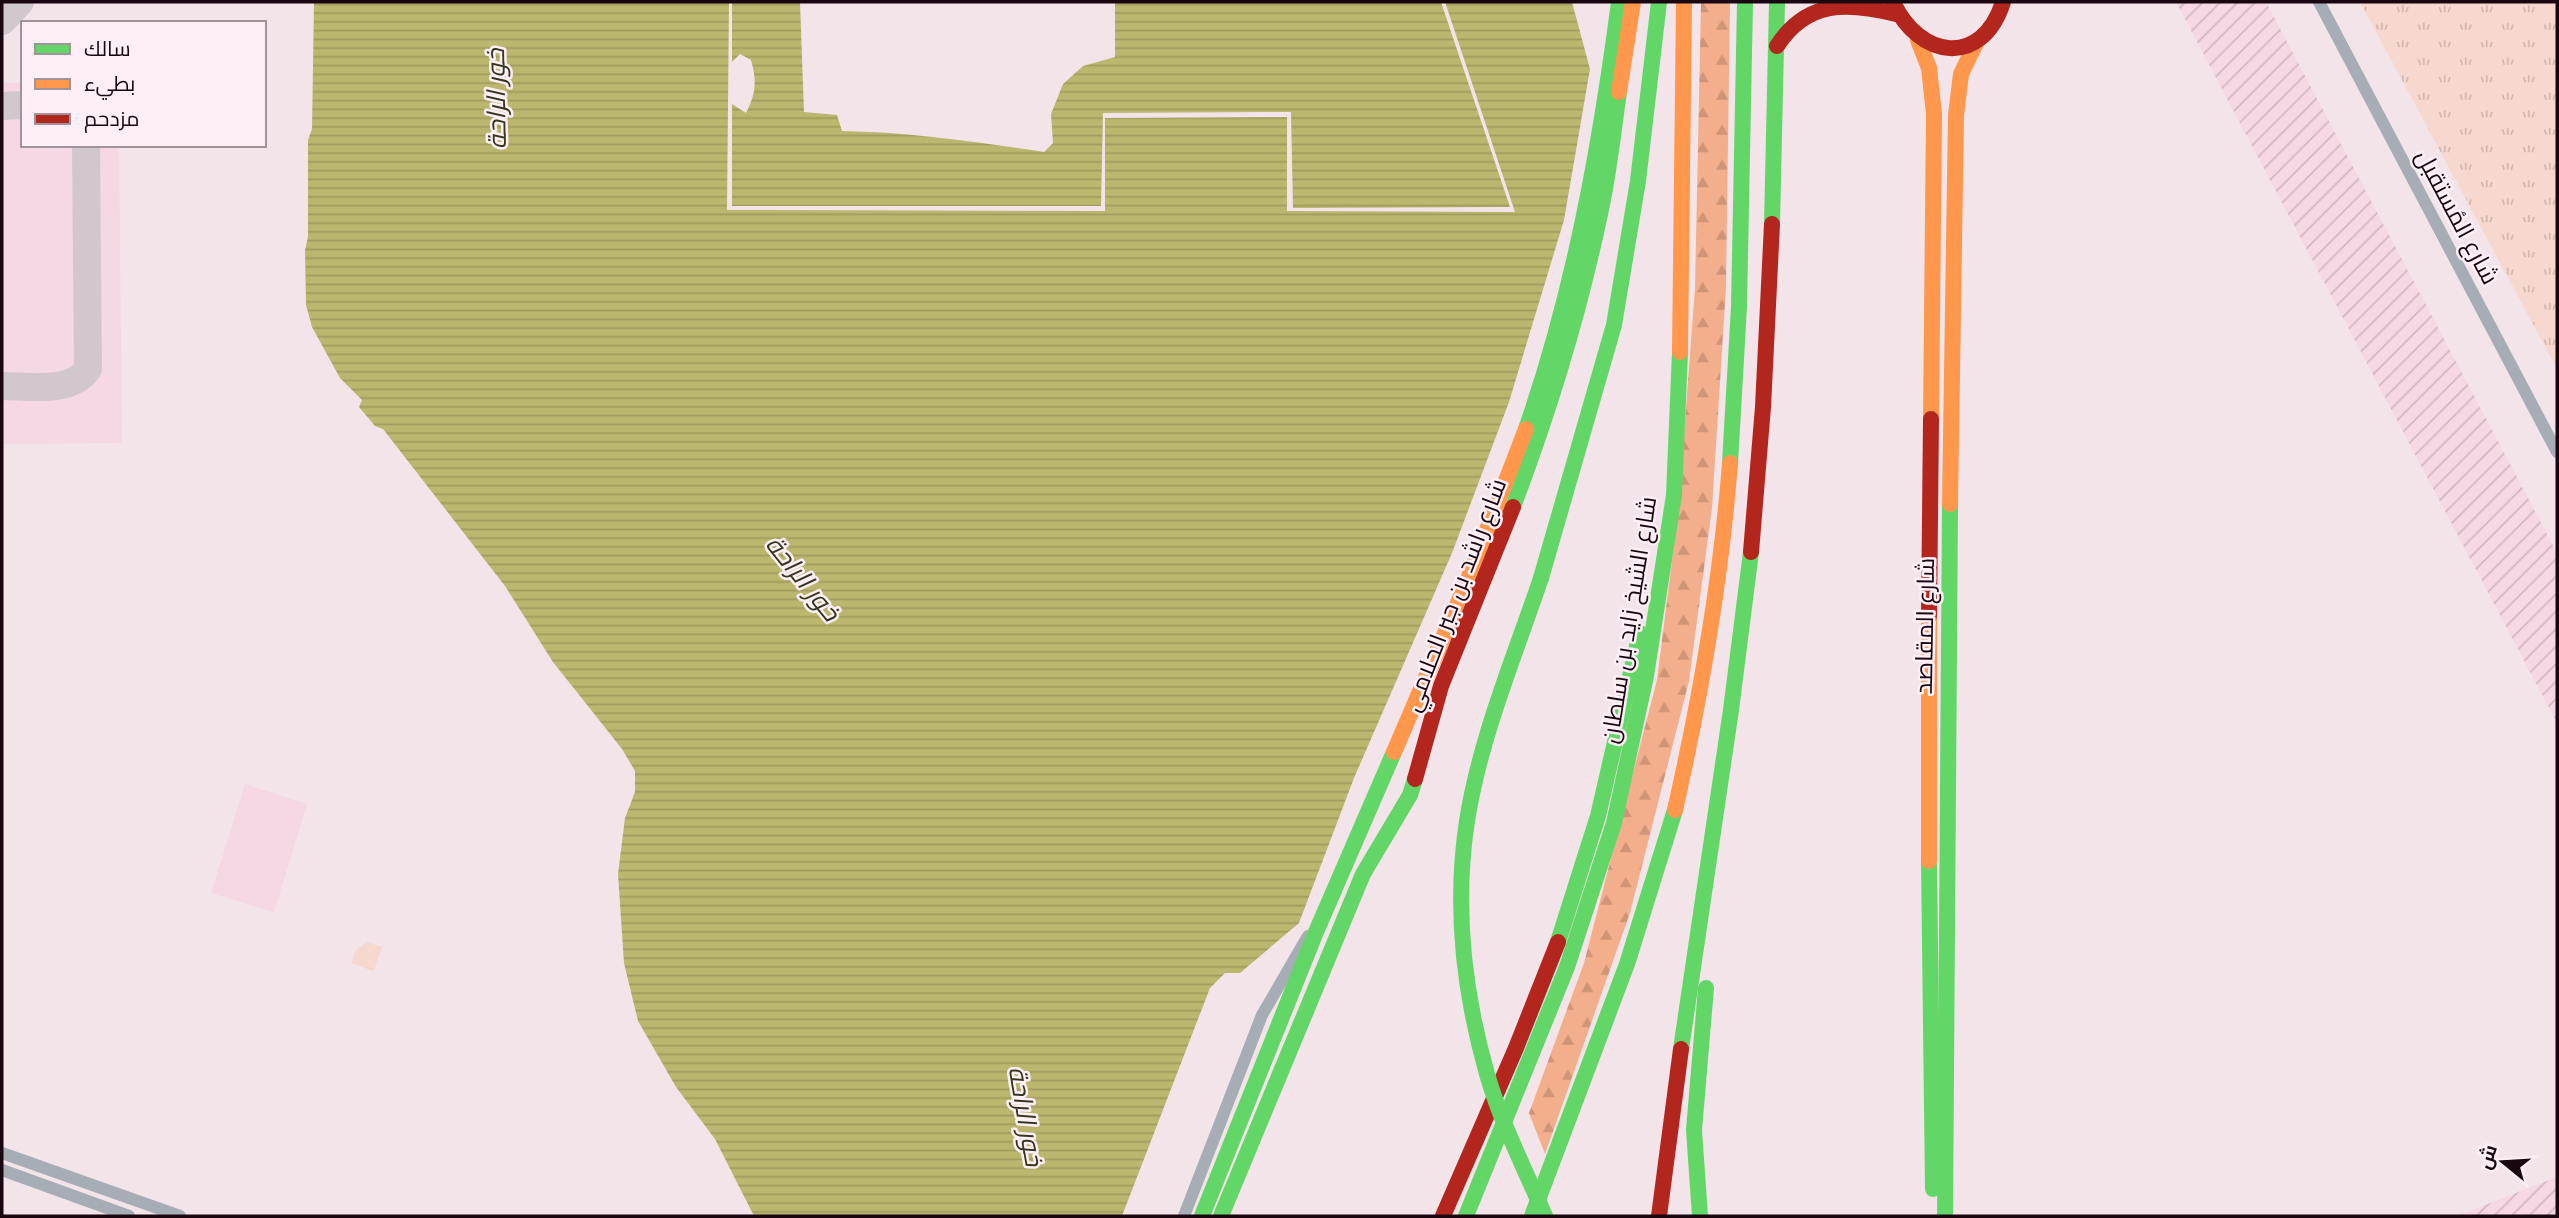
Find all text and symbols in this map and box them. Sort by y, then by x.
legend [21,21,266,147]
text: سالك [84,34,131,66]
water label: خور الراحة [476,47,518,150]
text: بطيء [84,69,135,101]
text: مزدحم [84,104,139,136]
street label: شارع المُستقبل [2405,143,2507,292]
street label: شارع راشد بن جبر الحلامي [1395,474,1517,717]
street label: شارع الشيخ زايد بن سلطان [1593,494,1667,746]
water label: خور الراحة [755,527,850,632]
street label: شارع المقاصد [1907,557,1945,695]
water label: خور الراحة [997,1063,1054,1171]
north arrow [2468,1127,2538,1197]
text: ش [2471,1141,2506,1173]

